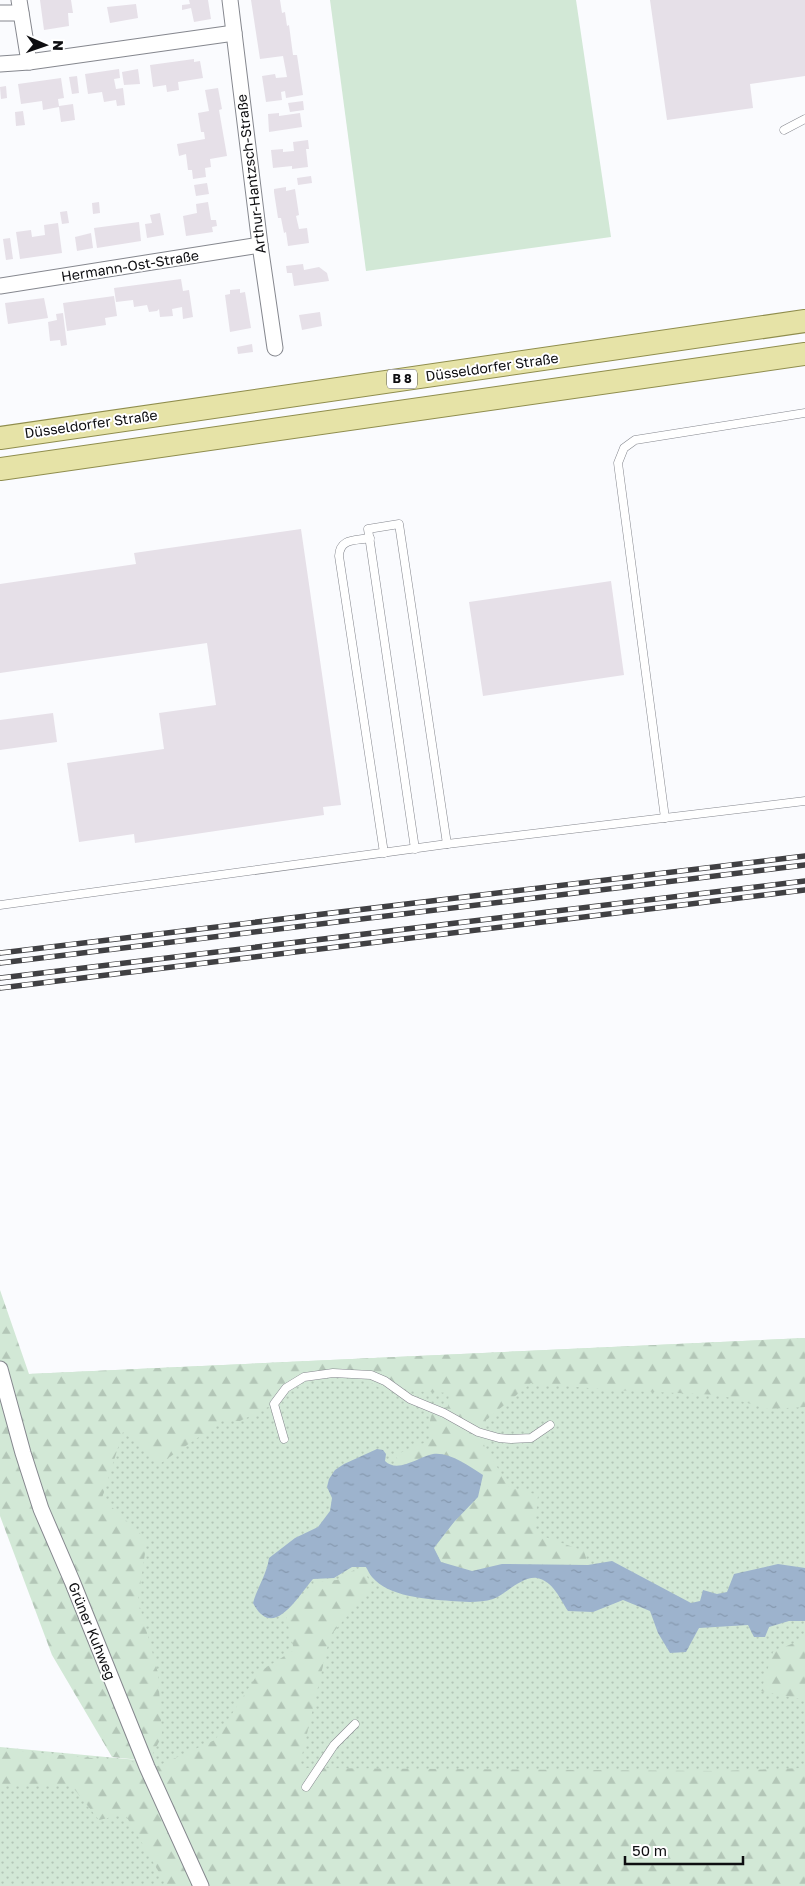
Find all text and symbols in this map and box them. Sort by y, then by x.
north arrow [20,20,70,70]
text: N [50,40,67,51]
street label: Arthur-Hantzsch-Straße [232,93,269,255]
street label: Hermann-Ost-Straße [60,246,200,285]
street label: Düsseldorfer Straße [424,349,560,384]
road number: B 8 [387,369,417,388]
street label: Düsseldorfer Straße [23,406,159,441]
street label: Grüner Kuhweg [65,1580,120,1682]
scale bar [625,1834,742,1866]
text: 50 m [632,1841,667,1859]

